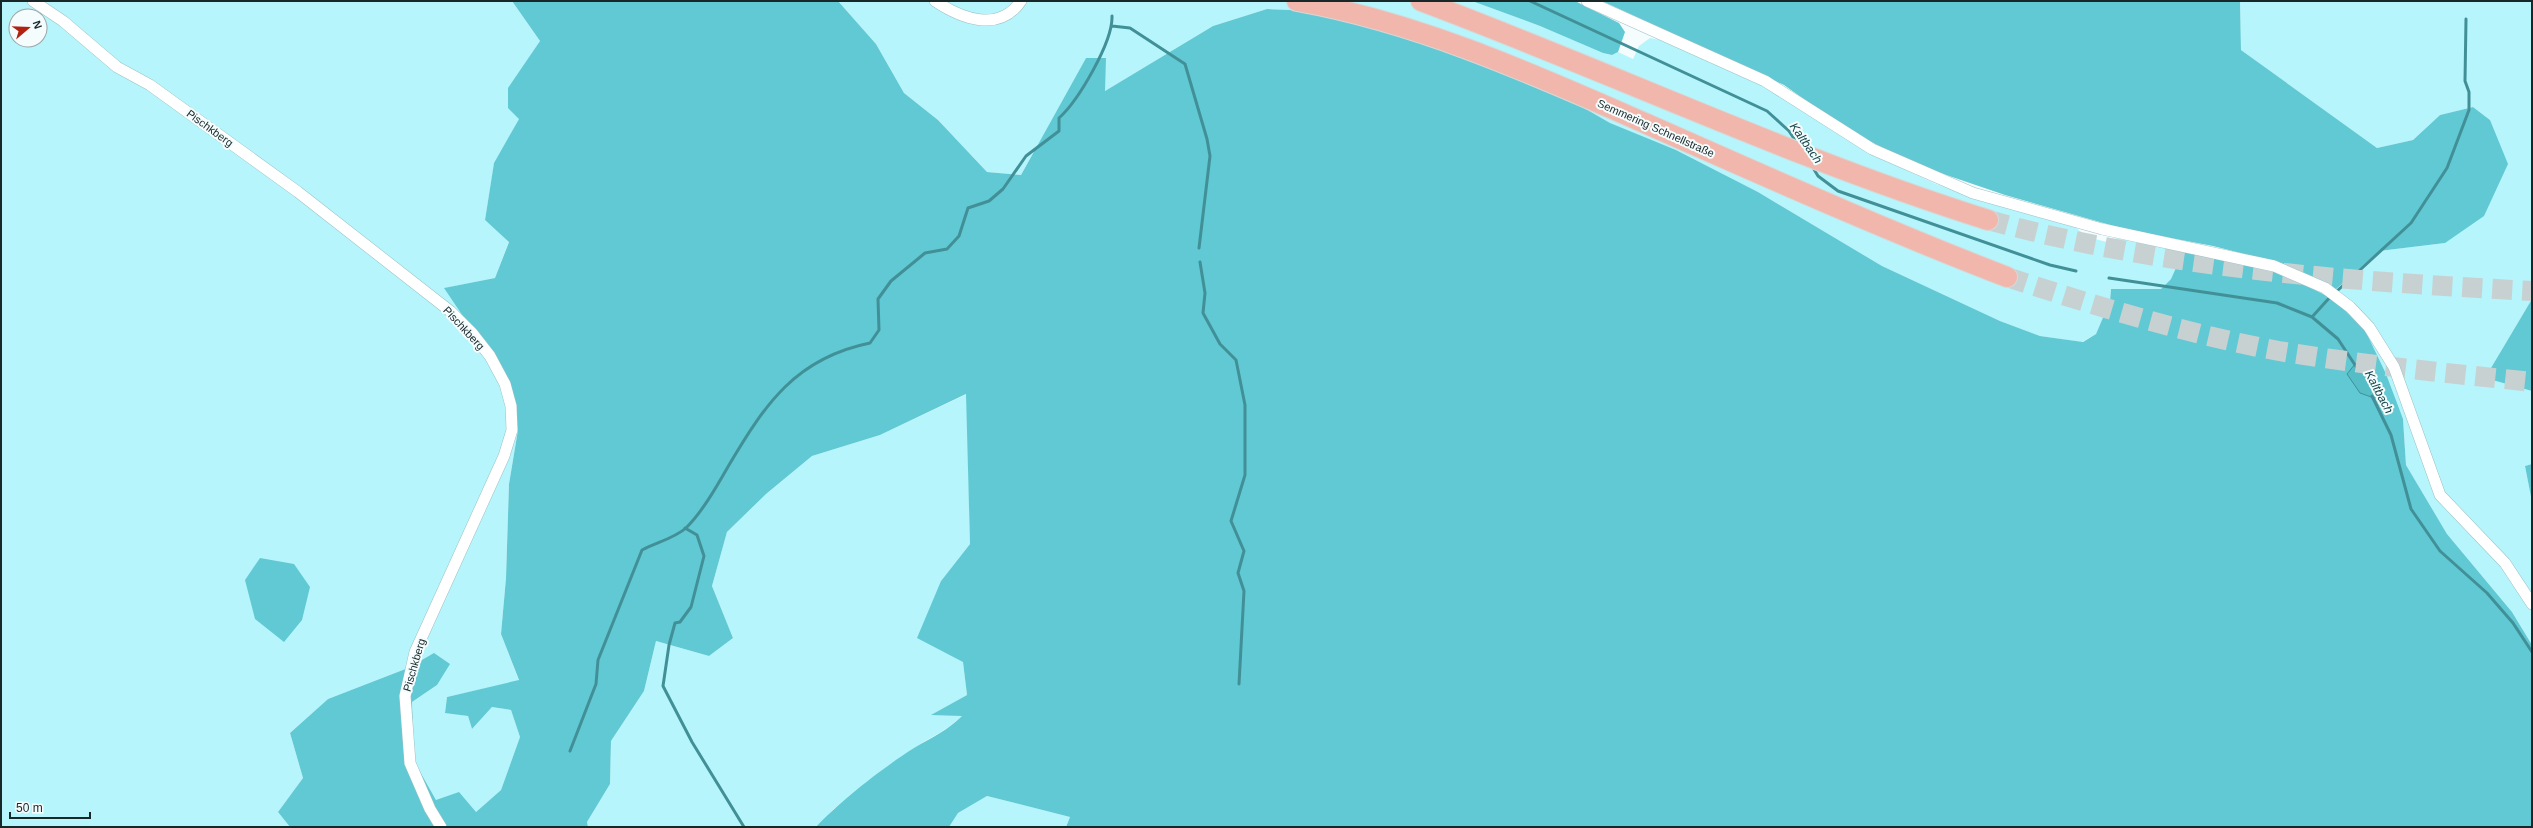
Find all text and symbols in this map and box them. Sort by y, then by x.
north arrow [8,8,48,48]
text: N [30,19,44,31]
street label: Semmering Schnellstraße [1596,97,1716,159]
street label: Pischkberg [184,107,236,149]
water label: Kaltbach [1787,120,1825,166]
street label: Pischkberg [441,304,487,352]
water label: Kaltbach [2362,368,2396,416]
street label: Pischkberg [401,637,427,693]
scale bar [10,794,90,820]
text: 50 m [16,801,43,815]

